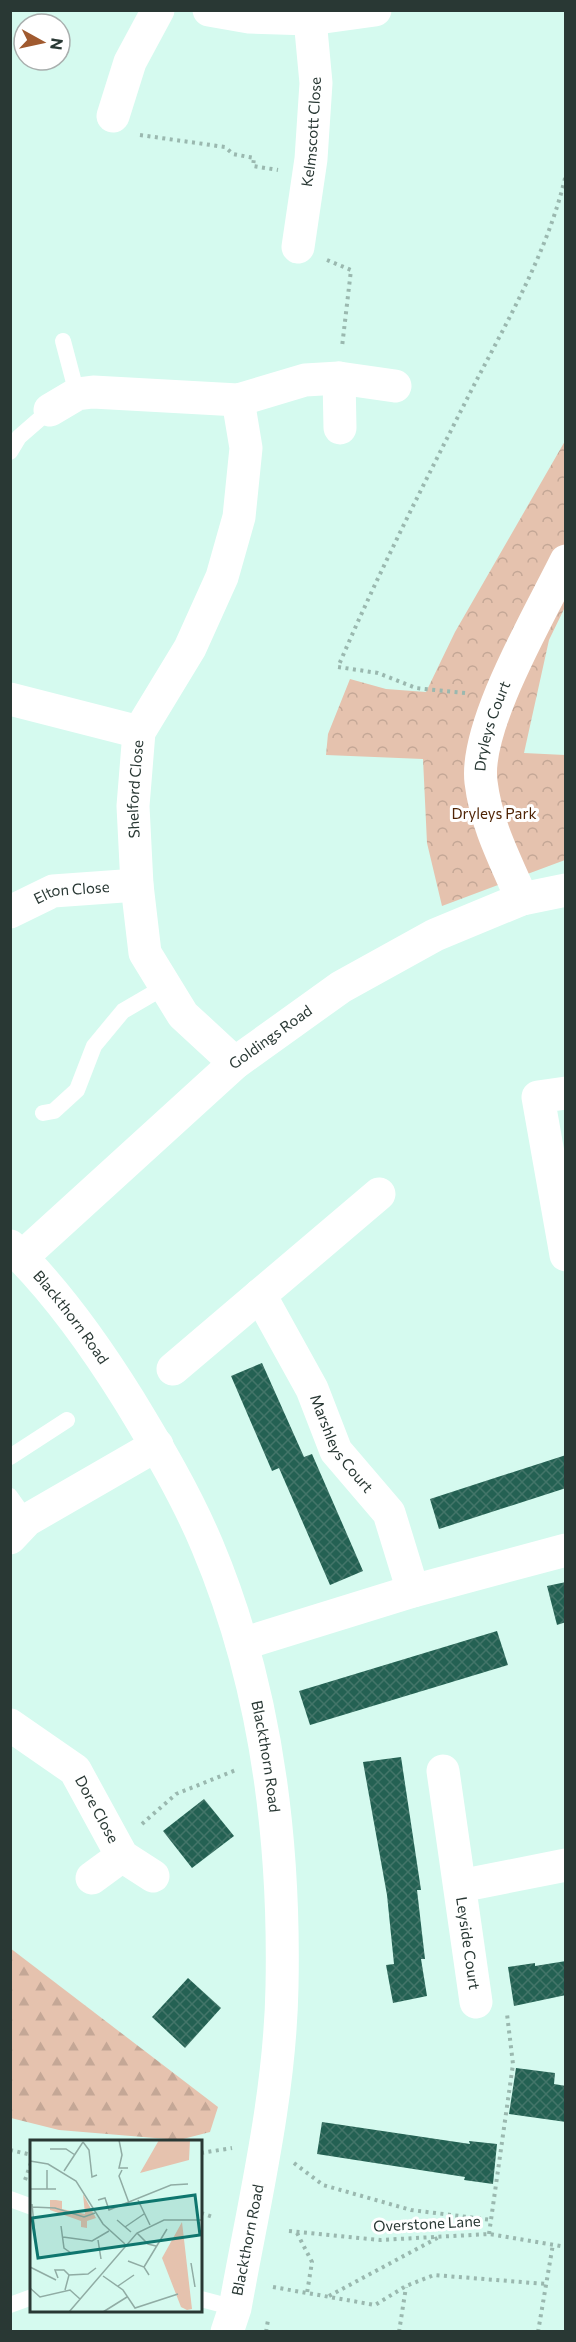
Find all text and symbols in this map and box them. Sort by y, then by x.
north arrow [12,12,72,72]
text: N [47,37,68,51]
street label: Kelmscott Close [297,76,324,188]
street label: Dryleys Court [470,678,513,772]
street label: Shelford Close [123,739,146,839]
park label: Dryleys Park [451,804,537,822]
street label: Elton Close [30,877,110,907]
street label: Goldings Road [225,1001,315,1072]
street label: Blackthorn Road [30,1266,113,1367]
street label: Marshleys Court [307,1392,377,1496]
street label: Blackthorn Road [248,1699,284,1813]
street label: Dore Close [72,1772,123,1846]
street label: Leyside Court [453,1895,484,1991]
inset map [30,2140,202,2312]
street label: Blackthorn Road [227,2183,267,2297]
street label: Overstone Lane [373,2211,481,2235]

